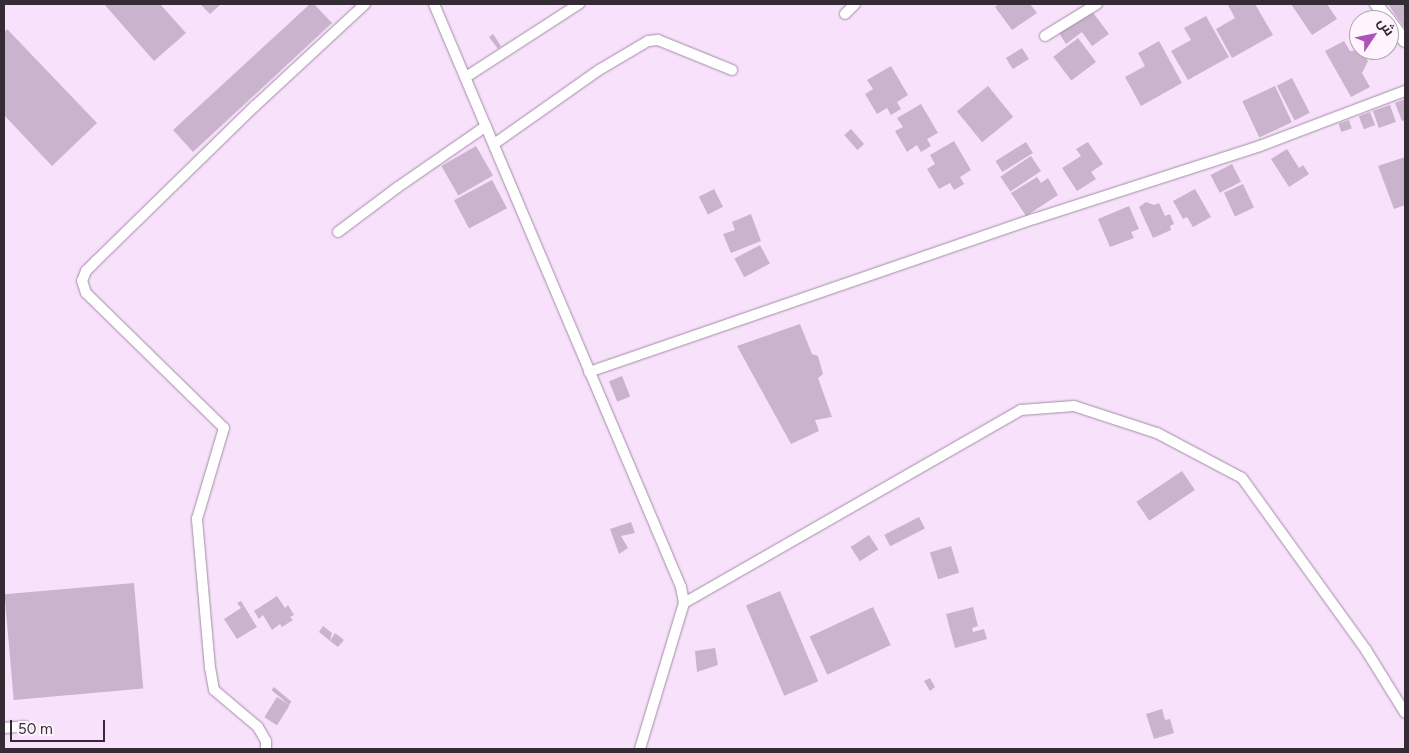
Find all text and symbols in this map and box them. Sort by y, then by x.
north arrow [1349,10,1399,60]
text: ش [1374,15,1398,39]
scale bar [12,710,108,742]
text: 50 m [18,720,53,738]

